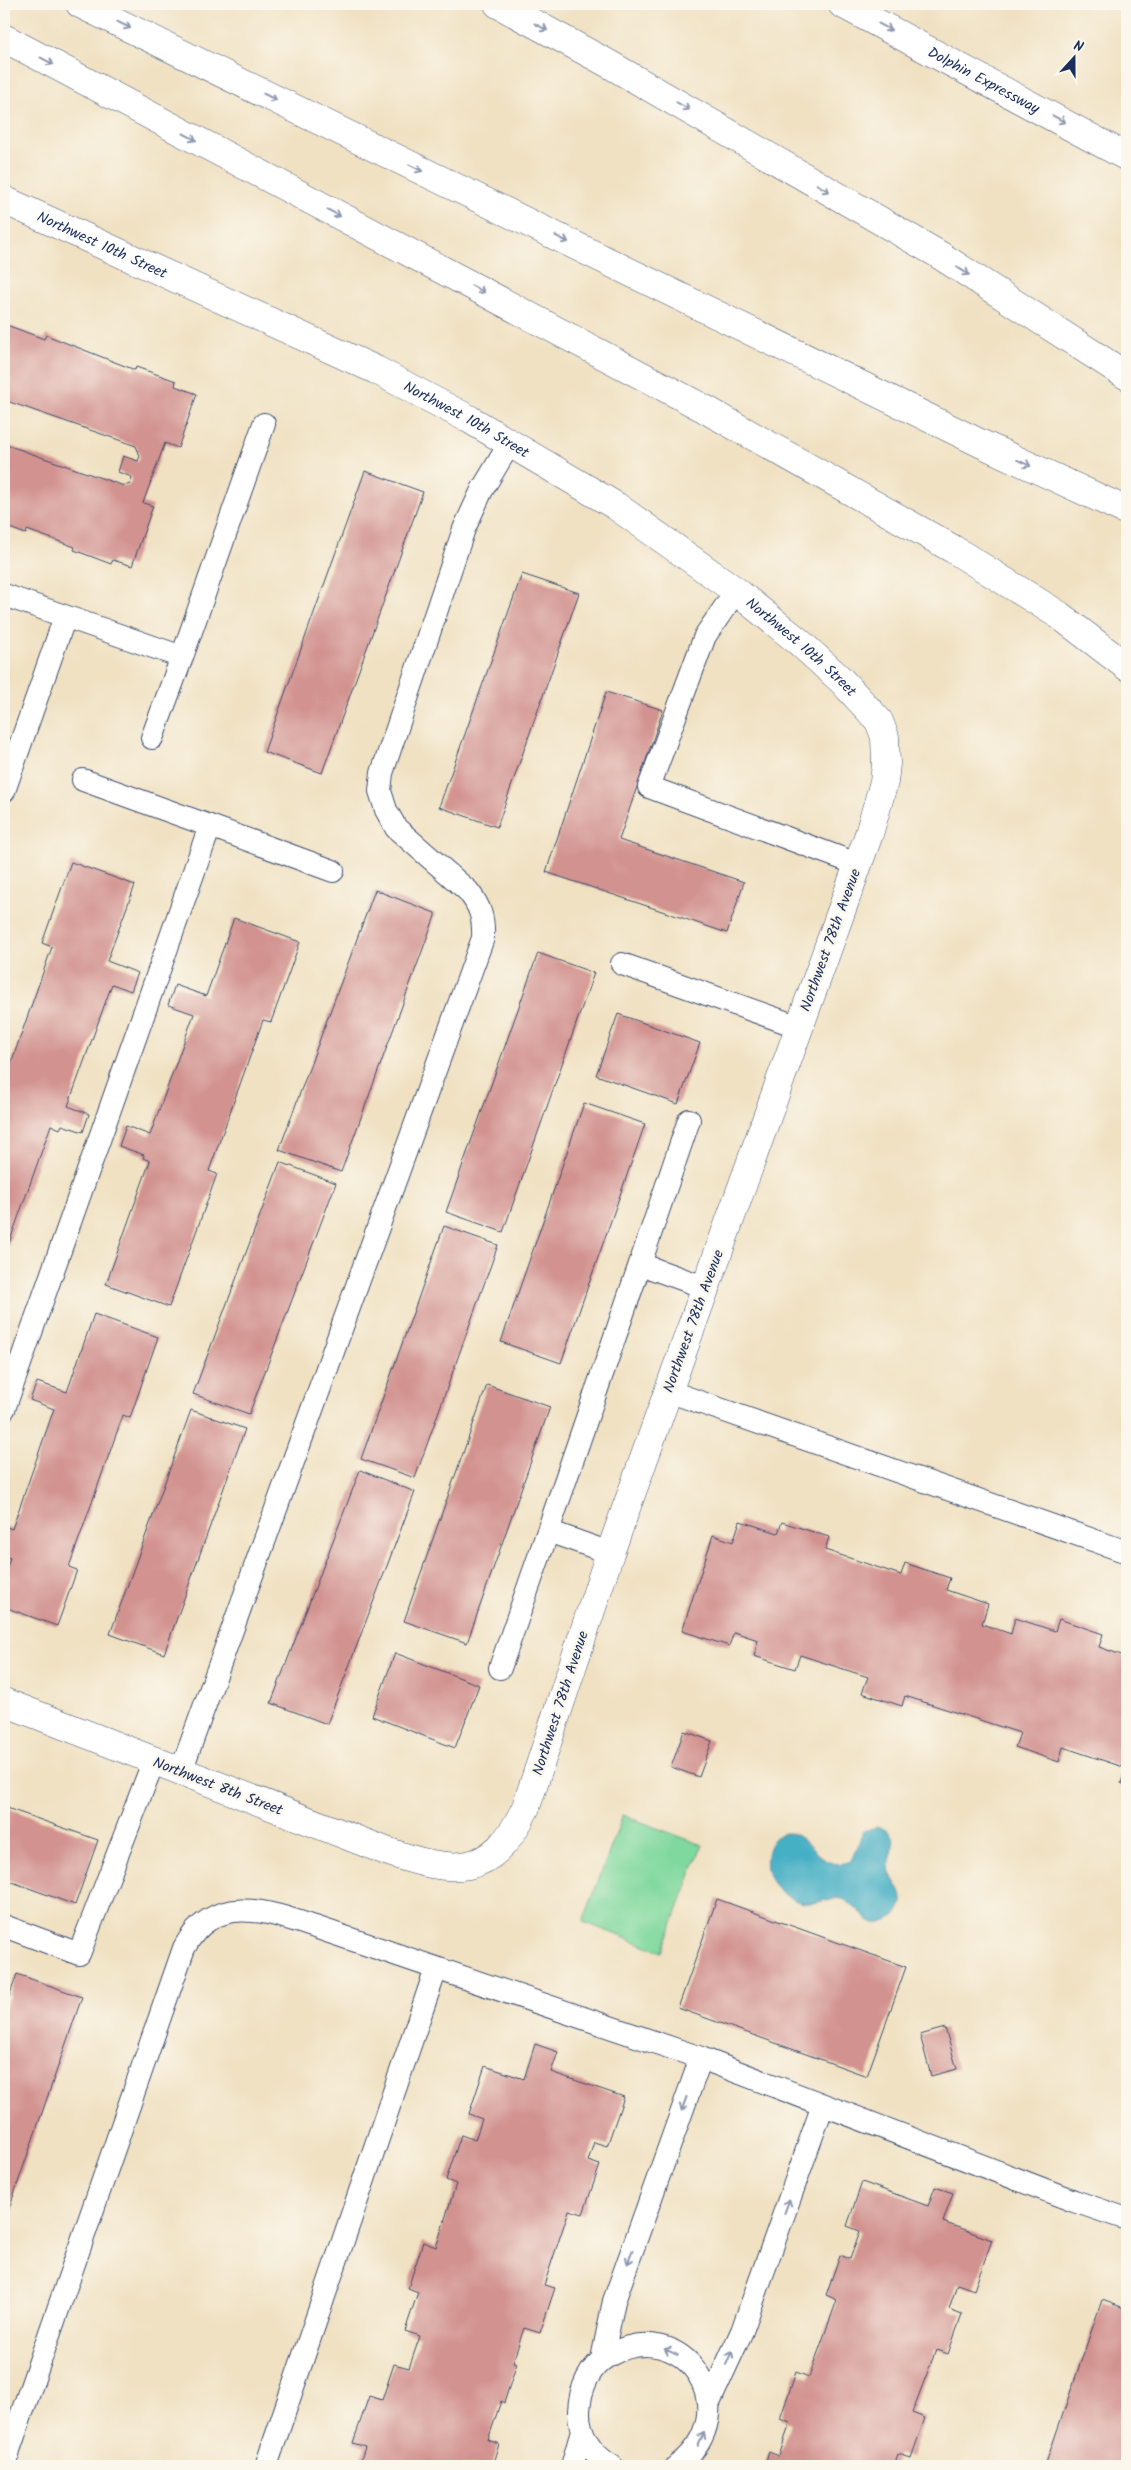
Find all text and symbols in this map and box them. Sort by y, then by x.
one-way arrow [116,21,131,30]
one-way arrow [533,23,548,32]
one-way arrow [877,23,892,32]
north arrow [1048,32,1098,82]
text: N [1070,35,1087,59]
street label: Dolphin Expressway [923,41,1045,121]
one-way arrow [39,57,54,66]
one-way arrow [262,92,277,102]
one-way arrow [675,102,689,112]
one-way arrow [1052,114,1067,124]
one-way arrow [183,132,198,142]
one-way arrow [408,164,423,173]
one-way arrow [816,183,831,193]
street label: Northwest 10th Street [33,206,171,286]
one-way arrow [326,209,341,218]
one-way arrow [554,235,569,244]
one-way arrow [956,266,970,276]
one-way arrow [470,284,485,294]
street label: Northwest 10th Street [399,375,534,465]
one-way arrow [1016,459,1031,469]
street label: Northwest 10th Street [740,592,862,703]
street label: Northwest 78th Avenue [794,865,868,1015]
street label: Northwest 78th Avenue [657,1246,731,1396]
street label: Northwest 78th Avenue [526,1628,596,1779]
street label: Northwest 8th Street [149,1751,286,1823]
one-way arrow [679,2095,689,2111]
one-way arrow [783,2199,792,2215]
one-way arrow [625,2249,634,2264]
one-way arrow [664,2347,679,2357]
one-way arrow [725,2351,735,2366]
one-way arrow [697,2431,707,2446]

